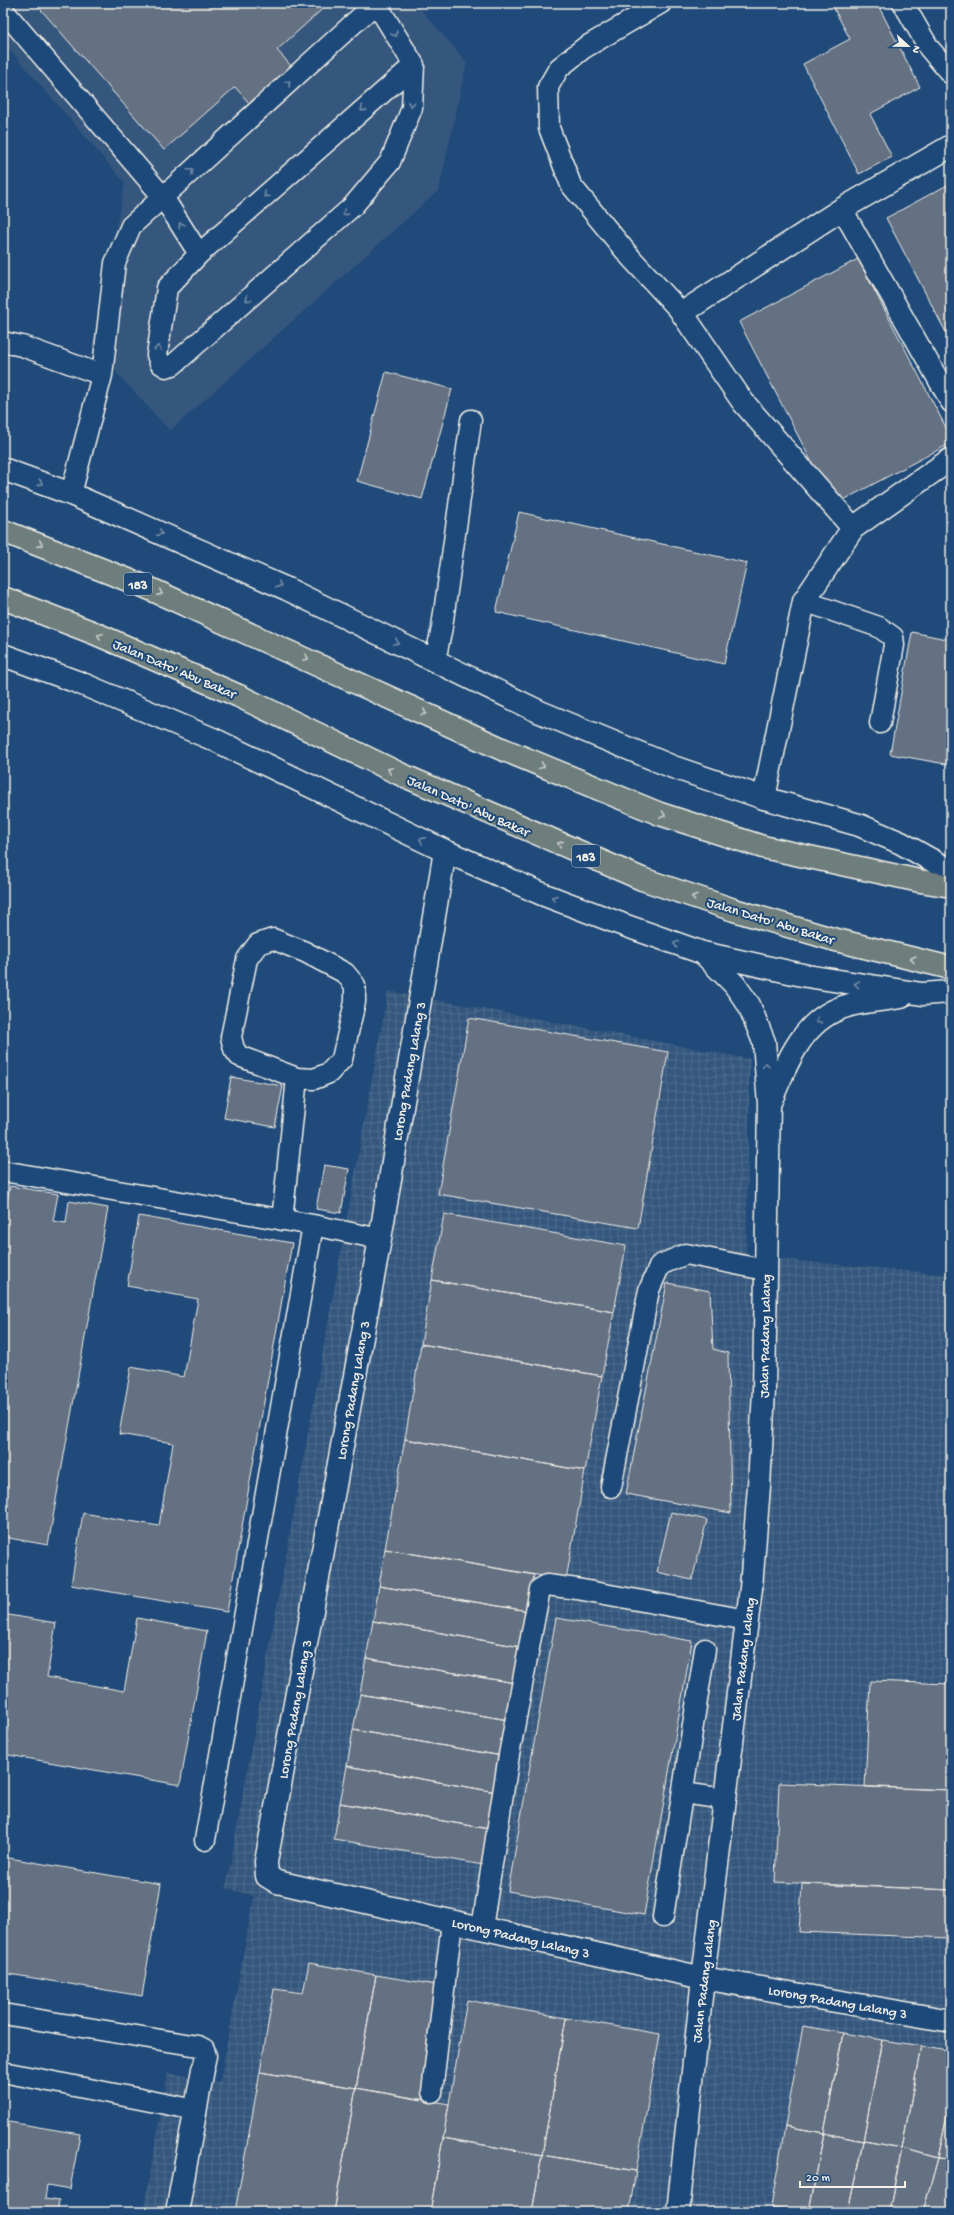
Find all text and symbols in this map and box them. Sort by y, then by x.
north arrow [888,26,928,66]
one-way arrow [390,30,397,37]
text: N [909,43,922,55]
one-way arrow [283,81,290,88]
one-way arrow [407,101,416,107]
one-way arrow [361,105,368,112]
one-way arrow [187,168,194,175]
one-way arrow [263,190,271,198]
one-way arrow [342,208,350,215]
one-way arrow [178,222,186,229]
one-way arrow [245,294,252,301]
one-way arrow [153,345,162,351]
one-way arrow [36,478,43,486]
one-way arrow [155,528,163,536]
one-way arrow [36,540,43,548]
road number: 183 [124,573,152,595]
one-way arrow [274,580,282,588]
one-way arrow [156,588,164,596]
one-way arrow [97,633,105,641]
street label: Jalan Dato' Abu Bakar [110,637,239,704]
one-way arrow [391,637,399,645]
one-way arrow [302,654,309,662]
one-way arrow [419,708,427,716]
one-way arrow [539,761,546,769]
one-way arrow [386,767,394,775]
street label: Jalan Dato' Abu Bakar [404,773,533,842]
one-way arrow [659,810,666,819]
one-way arrow [419,837,426,845]
one-way arrow [556,841,563,849]
road number: 183 [572,845,600,867]
one-way arrow [691,893,698,901]
one-way arrow [550,895,557,903]
street label: Jalan Dato' Abu Bakar [705,895,837,950]
one-way arrow [672,940,679,948]
one-way arrow [910,956,916,964]
one-way arrow [854,980,860,989]
street label: Lorong Padang Lalang 3 [390,1001,431,1142]
one-way arrow [815,1016,822,1024]
one-way arrow [762,1062,771,1068]
street label: Jalan Padang Lalang [757,1274,776,1398]
street label: Lorong Padang Lalang 3 [334,1320,375,1461]
street label: Jalan Padang Lalang [729,1597,760,1722]
street label: Lorong Padang Lalang 3 [276,1639,317,1780]
street label: Lorong Padang Lalang 3 [450,1915,591,1964]
street label: Jalan Padang Lalang [690,1919,721,2044]
street label: Lorong Padang Lalang 3 [767,1983,908,2024]
scale bar [800,2163,905,2189]
text: 20 m [806,2172,831,2186]

